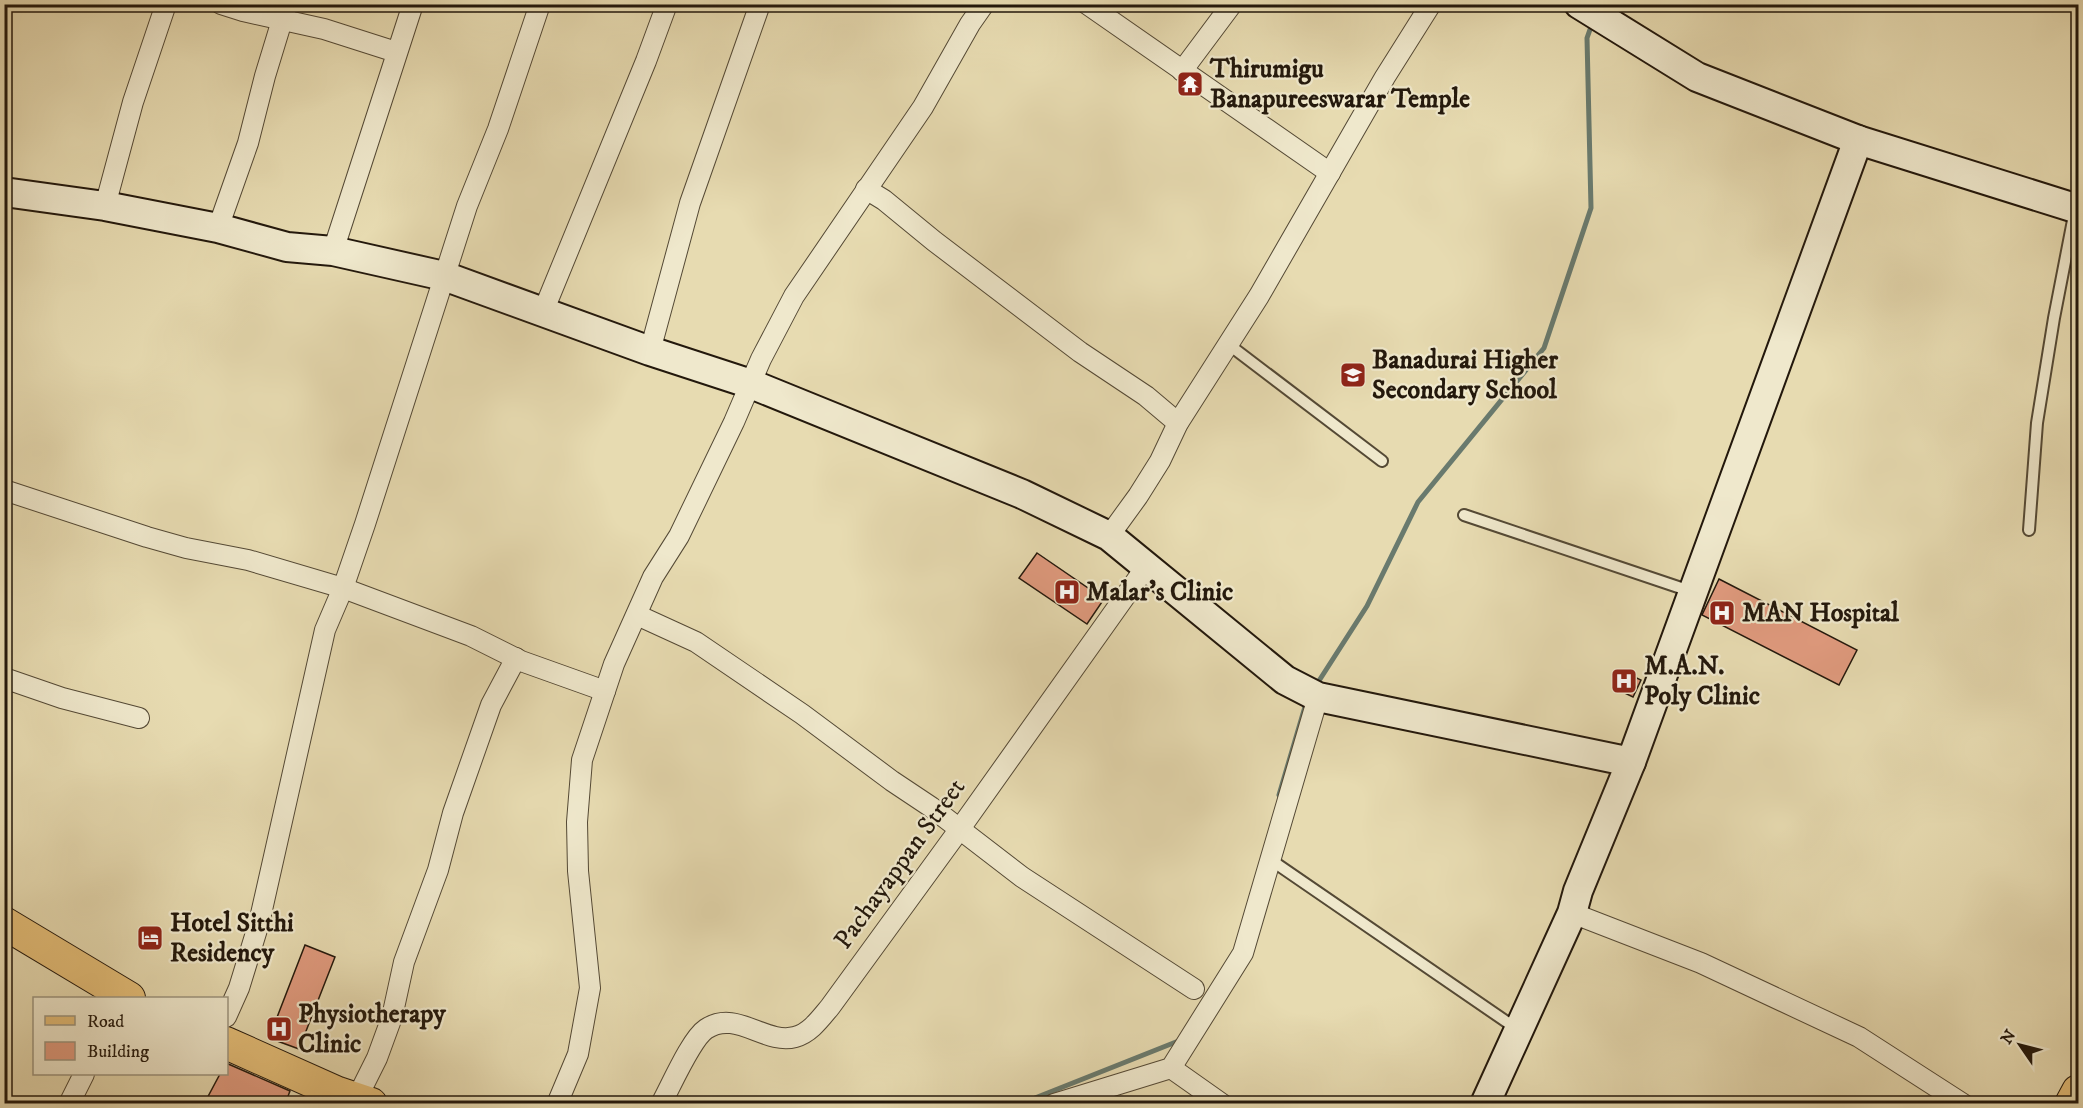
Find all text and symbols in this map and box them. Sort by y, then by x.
place label: Thirumigu Banapureeswarar Temple [1209,53,1470,116]
temple icon: Thirumigu Banapureeswarar Temple [1175,69,1205,99]
place label: Banadurai Higher Secondary School [1372,344,1558,407]
school or university icon: Banadurai Higher Secondary School [1338,360,1368,390]
place label: Malar's Clinic [1086,576,1233,609]
hospital icon: Malar's Clinic [1052,577,1082,607]
place label: MAN Hospital [1742,597,1900,630]
hospital icon: MAN Hospital [1707,598,1737,628]
place label: M.A.N. Poly Clinic [1644,650,1760,713]
hospital icon: M.A.N. Poly Clinic [1609,666,1639,696]
street label: Pachayappan Street [827,772,973,956]
place label: Hotel Sitthi Residency [170,907,294,970]
hotel icon: Hotel Sitthi Residency [135,923,165,953]
legend [33,997,228,1075]
place label: Physiotherapy Clinic [298,998,446,1061]
text: Road [87,1011,124,1033]
hospital icon: Physiotherapy Clinic [264,1014,294,1044]
north arrow [1990,1015,2050,1075]
text: N [1997,1026,2020,1048]
text: Building [87,1041,149,1063]

